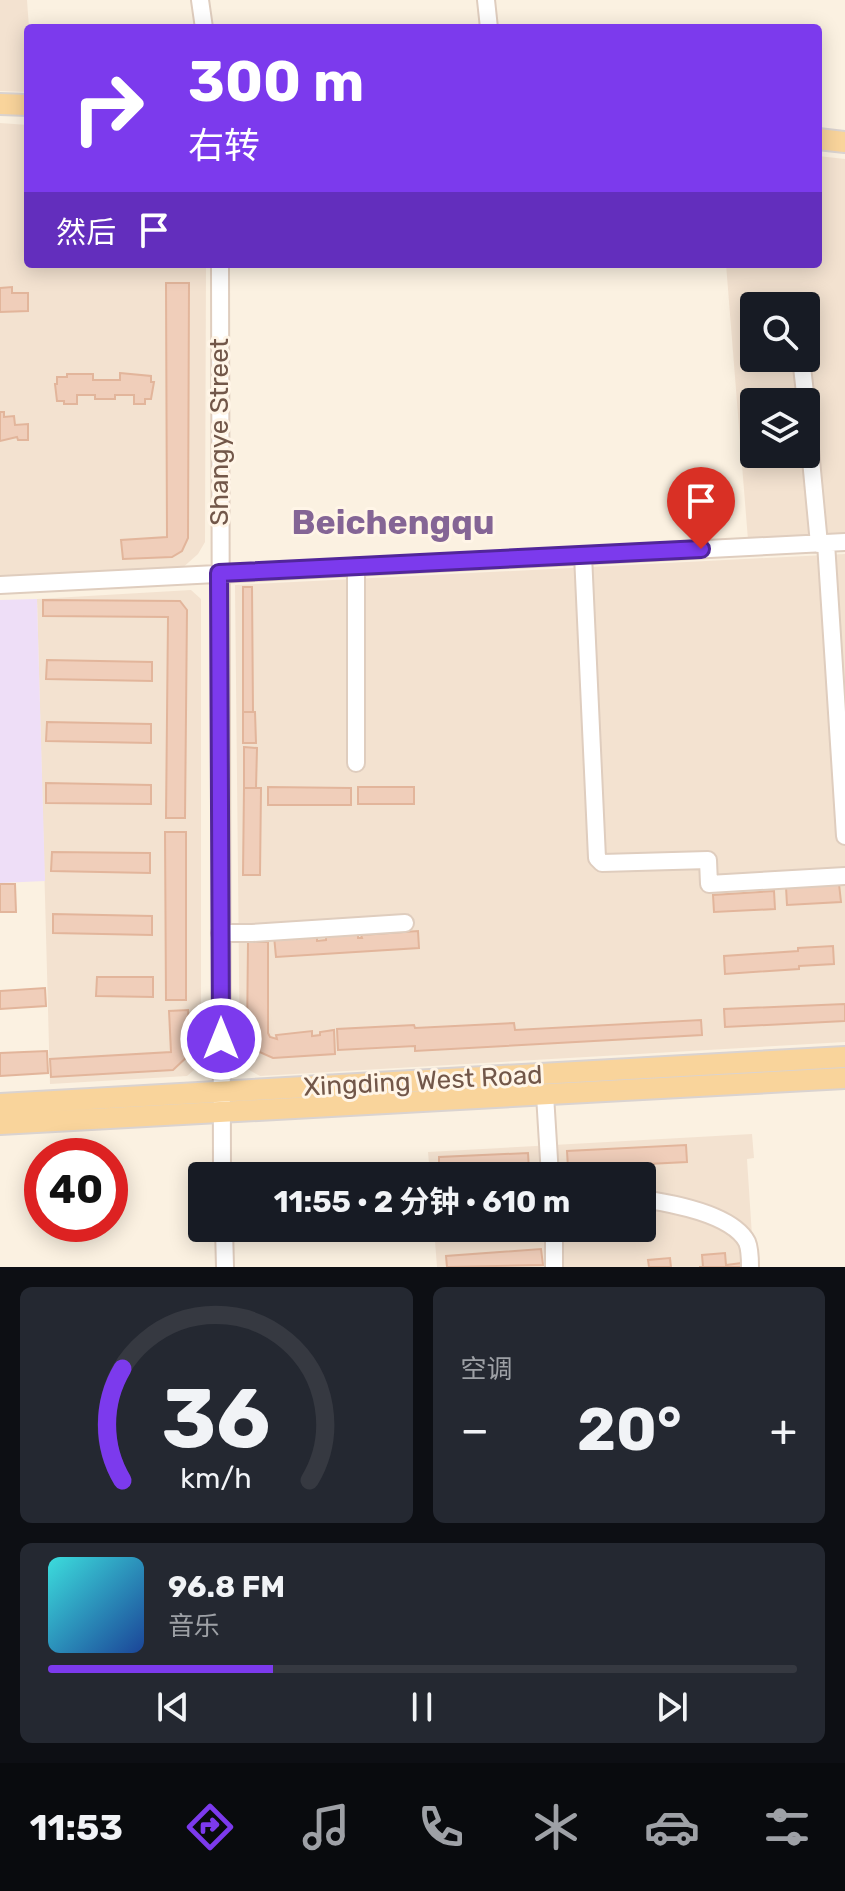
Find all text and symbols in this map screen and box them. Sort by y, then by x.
text: 300 m [188,49,364,115]
icon: right [56,56,160,160]
text: 右转 [188,124,260,167]
icon: arrive [132,208,176,252]
text: 然后 [56,215,116,251]
map controls [740,292,820,468]
button: search [740,292,820,372]
street label: Shangye Street [204,338,235,526]
button: layers [740,388,820,468]
pin [667,467,735,549]
icon: arrive [679,479,723,523]
district label: Beichengqu [292,502,494,543]
position arrow [179,997,263,1081]
street label: Xingding West Road [303,1059,543,1103]
speed limit sign: 40 [24,1138,128,1242]
text: 11:55 · 2 分钟 · 610 m [274,1184,570,1220]
text: 空调 [461,1354,513,1385]
text: 36 [162,1369,271,1468]
text: 20° [577,1394,682,1465]
text: − [461,1404,489,1456]
text: + [770,1404,797,1456]
text: km/h [181,1461,252,1495]
text: 96.8 FM [168,1569,285,1605]
text: 音乐 [168,1611,220,1642]
icon: previous [151,1685,195,1729]
icon: pause [400,1685,444,1729]
icon: next [650,1685,694,1729]
icon: directions [182,1799,238,1855]
icon: music [298,1799,354,1855]
icon: phone [413,1799,469,1855]
icon: climate [528,1799,584,1855]
icon: car [644,1799,700,1855]
icon: filters [759,1799,815,1855]
text: 11:53 [30,1806,123,1849]

